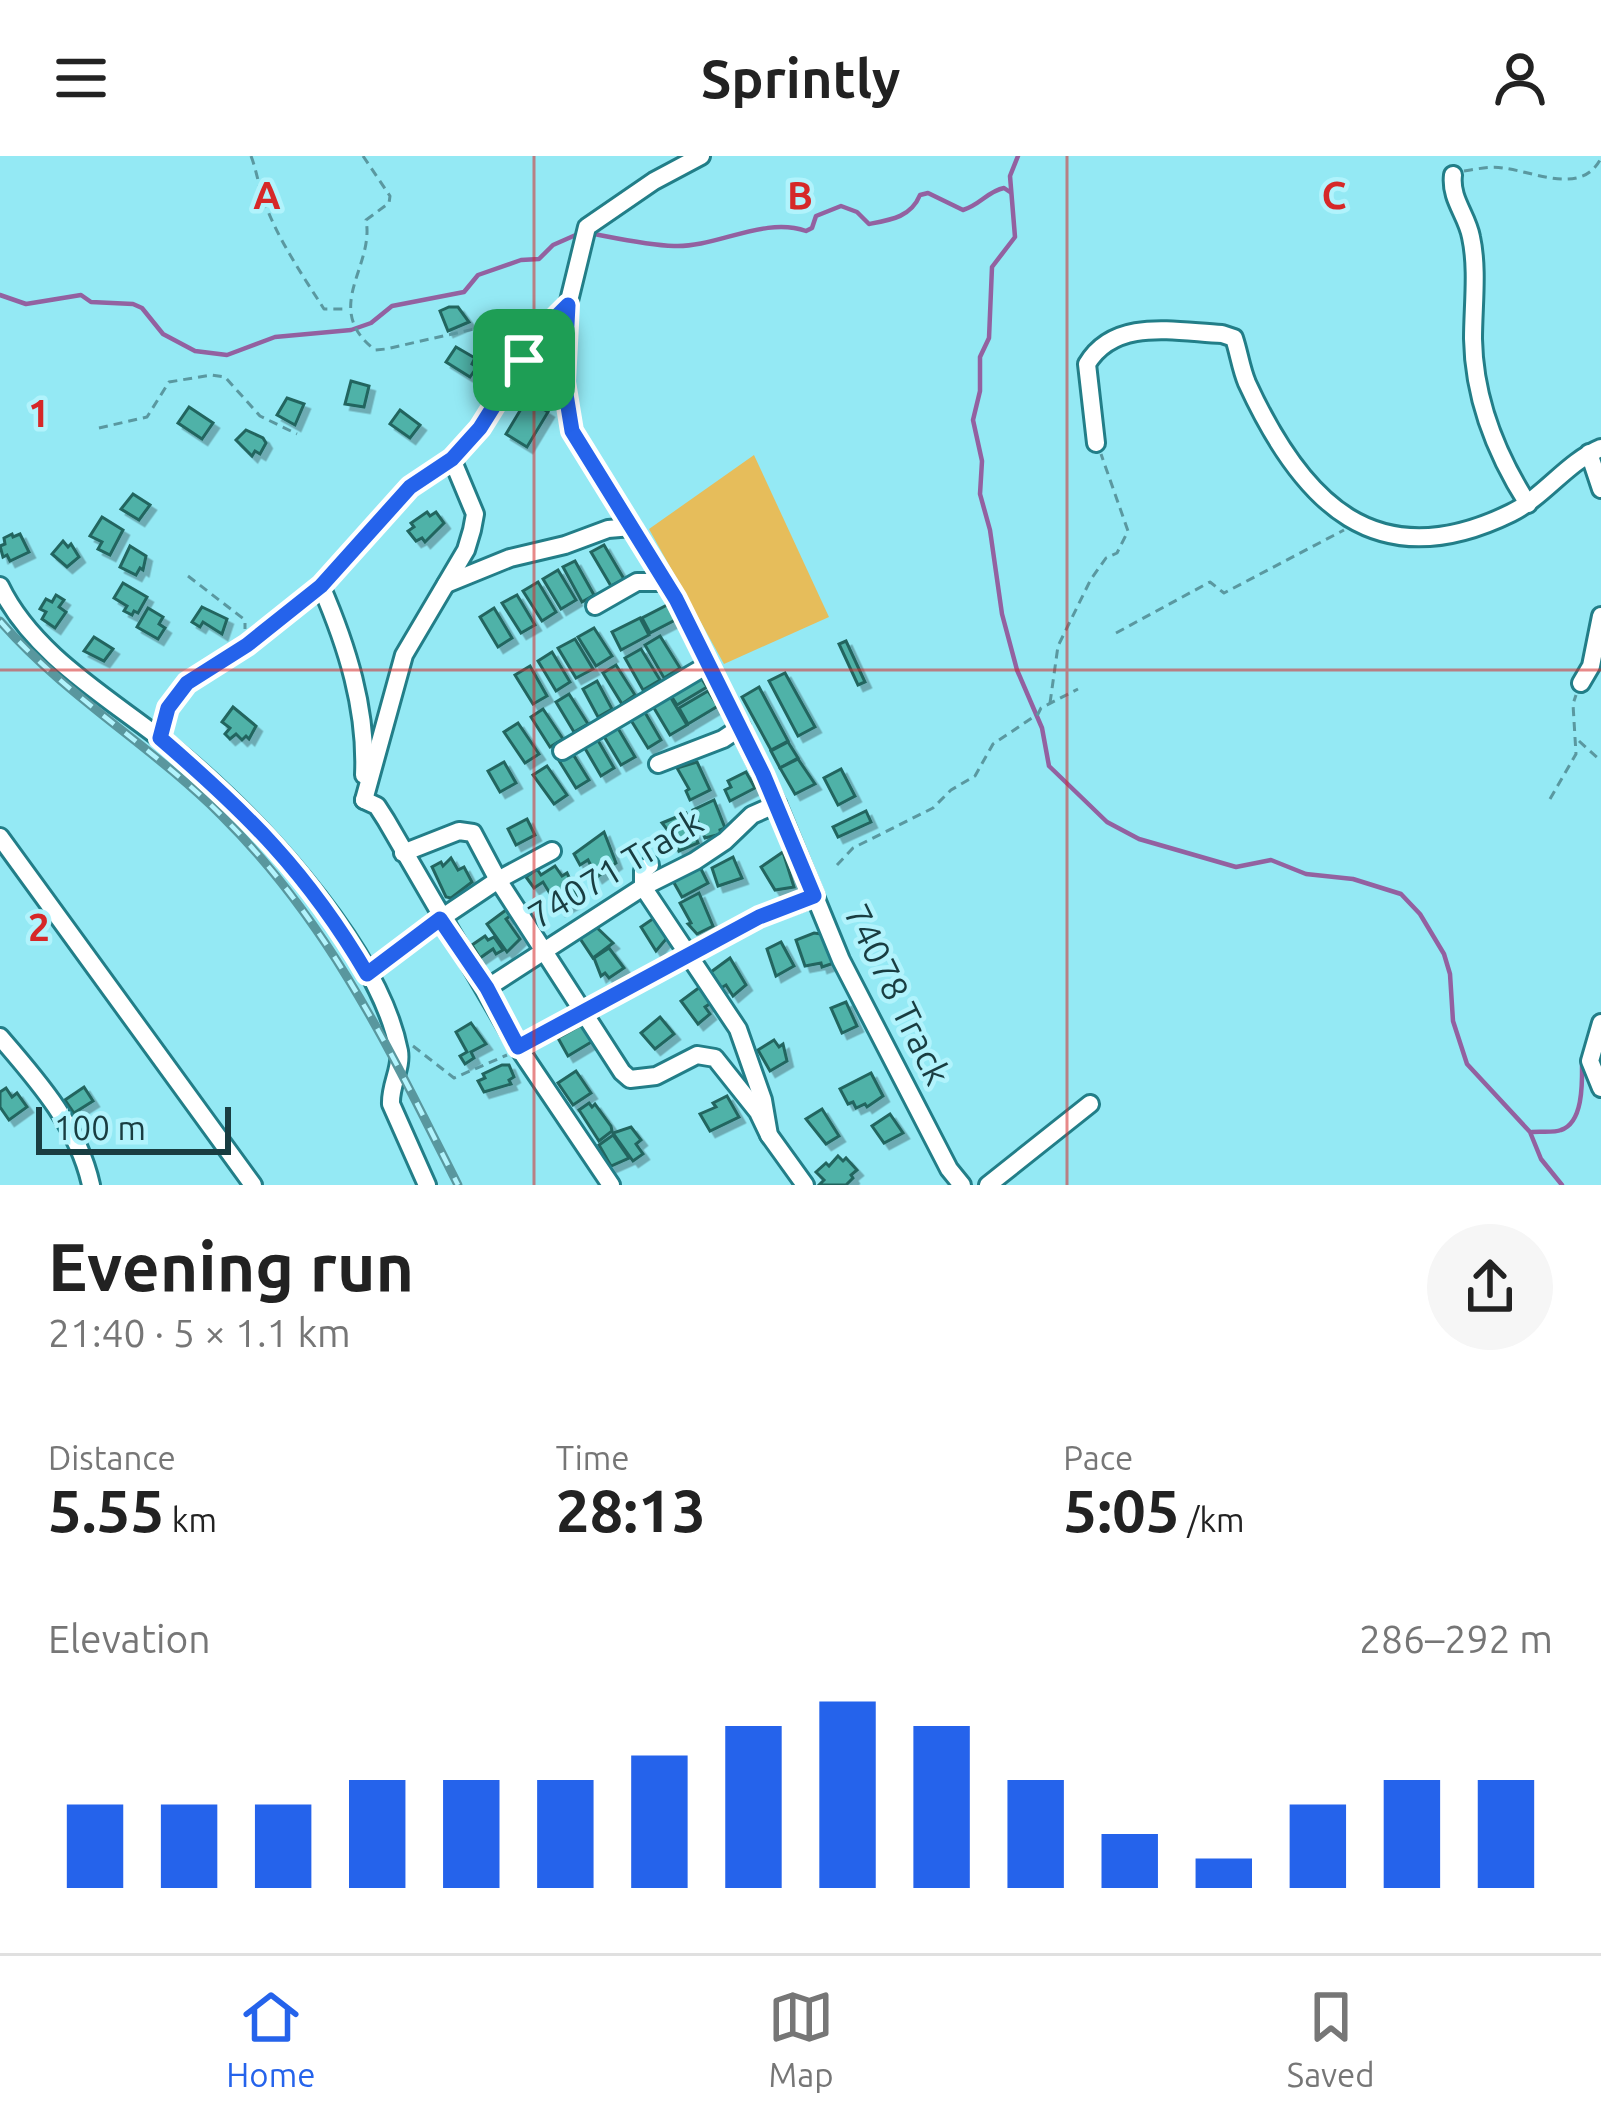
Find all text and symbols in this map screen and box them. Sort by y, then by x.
icon: menu [48,45,114,111]
icon: person [1487,45,1553,111]
text: Sprintly [701,48,900,108]
text: A [253,173,281,216]
text: B [787,173,813,216]
text: C [1322,173,1347,216]
pin [473,309,575,411]
icon: arrive [491,327,557,393]
text: 1 [28,391,50,434]
street label: 74071 Track [521,800,709,936]
street label: 74078 Track [837,897,959,1091]
text: 2 [28,905,50,948]
scale bar [36,1101,231,1154]
text: 100 m [54,1109,146,1146]
button: share [1427,1224,1553,1350]
text: Evening run [48,1229,414,1303]
text: 21:40 · 5 × 1.1 km [48,1311,351,1354]
text: Distance [48,1439,176,1476]
text: Time [556,1439,629,1476]
text: Pace [1063,1439,1133,1476]
text: 5.55 [48,1476,164,1543]
text: 28:13 [556,1476,706,1543]
text: 5:05 [1063,1476,1180,1543]
text: km [164,1501,217,1538]
text: /km [1180,1501,1245,1538]
text: Elevation [48,1617,211,1660]
text: 286–292 m [1359,1617,1553,1660]
tab: Home [226,1984,315,2093]
tab: Map [768,1984,834,2093]
tab: Saved [1287,1984,1375,2093]

